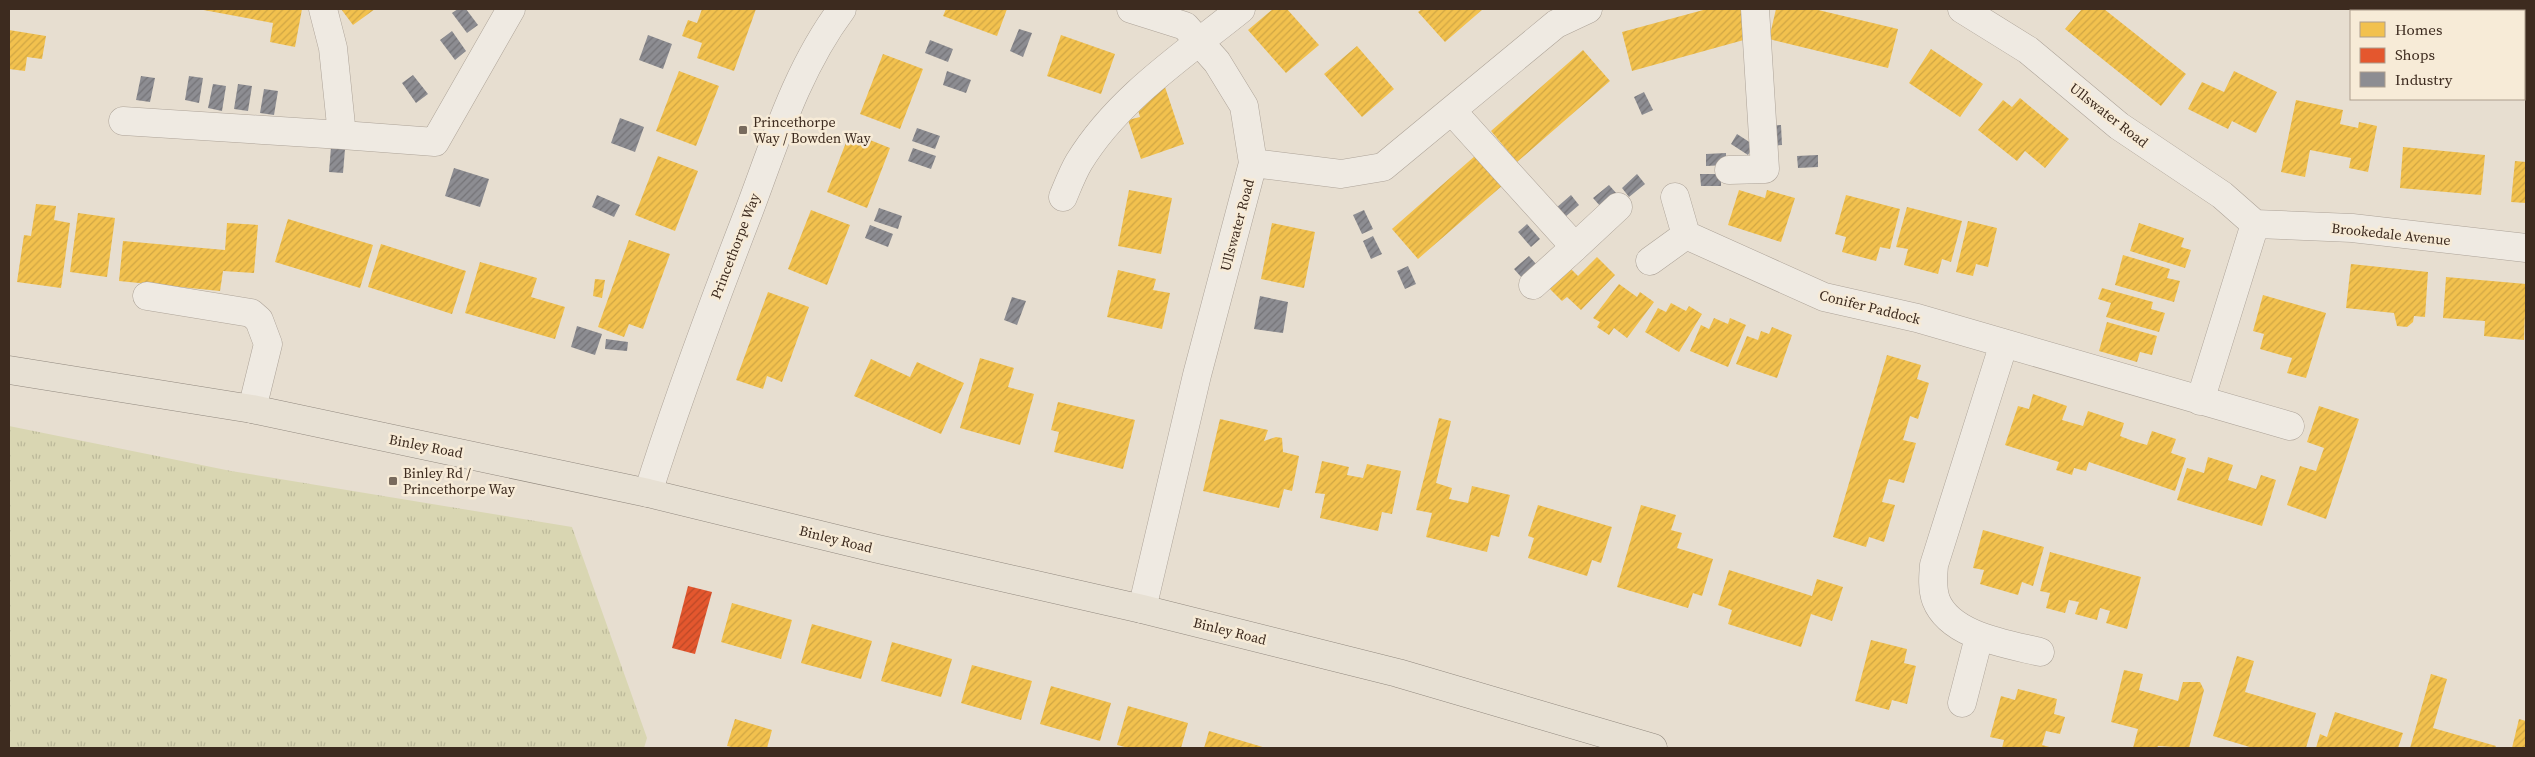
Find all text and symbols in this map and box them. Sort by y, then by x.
legend [2350,10,2525,100]
text: Homes [2395,19,2442,40]
text: Shops [2395,44,2435,65]
text: Industry [2395,69,2453,90]
street label: Ullswater Road [2065,78,2153,152]
place label: Princethorpe Way / Bowden Way [753,112,872,148]
marker: Princethorpe Way / Bowden Way [737,124,749,136]
street label: Ullswater Road [1215,177,1259,273]
street label: Princethorpe Way [706,189,765,302]
street label: Brookedale Avenue [2330,218,2452,250]
street label: Conifer Paddock [1817,285,1923,329]
street label: Binley Road [387,429,465,463]
place label: Binley Rd / Princethorpe Way [403,463,516,499]
marker: Binley Rd / Princethorpe Way [387,475,399,487]
street label: Binley Road [797,520,875,558]
street label: Binley Road [1191,612,1269,650]

